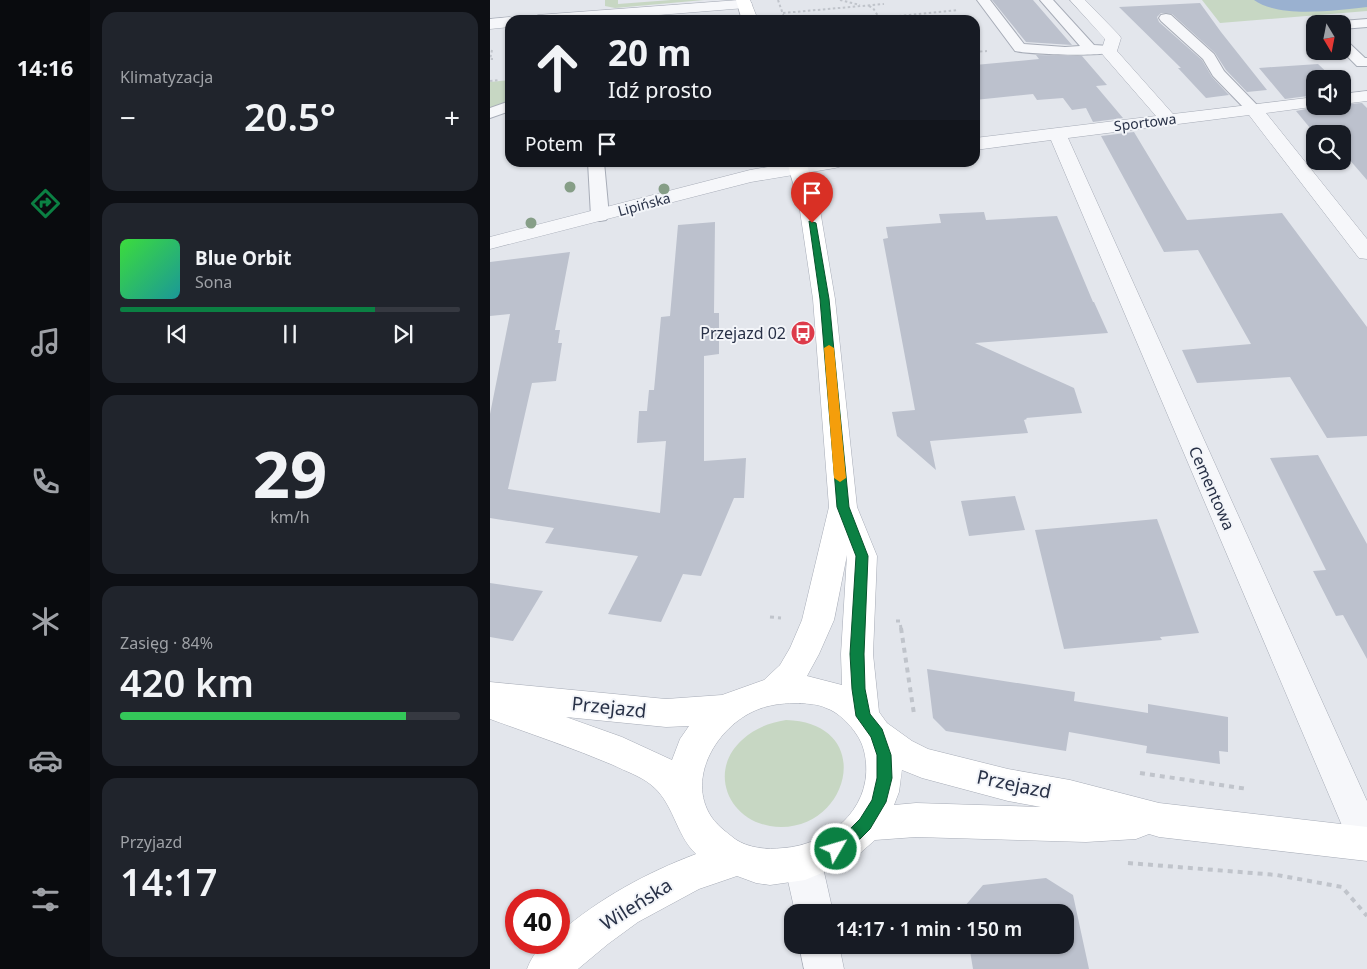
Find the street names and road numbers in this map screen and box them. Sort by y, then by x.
street label: Sportowa [1113,109,1177,135]
street label: Lipińska [616,188,672,220]
street label: Cementowa [1184,443,1240,533]
street label: Przejazd [570,690,648,724]
street label: Przejazd [975,763,1053,805]
street label: Wileńska [595,872,677,936]

